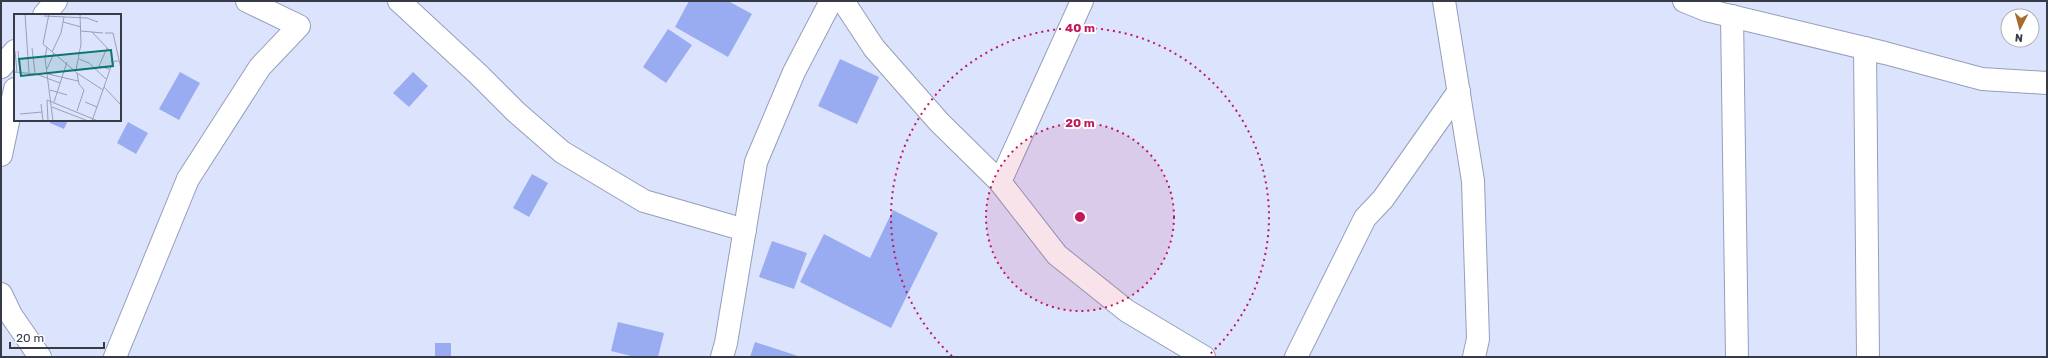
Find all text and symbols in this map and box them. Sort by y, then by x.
north arrow [2000,8,2040,48]
inset map [14,14,121,121]
text: 40 m [1065,21,1095,35]
text: N [2014,31,2024,44]
text: 20 m [1065,116,1095,130]
centre of rings [1073,210,1087,224]
scale bar [10,324,104,350]
text: 20 m [16,331,44,345]

